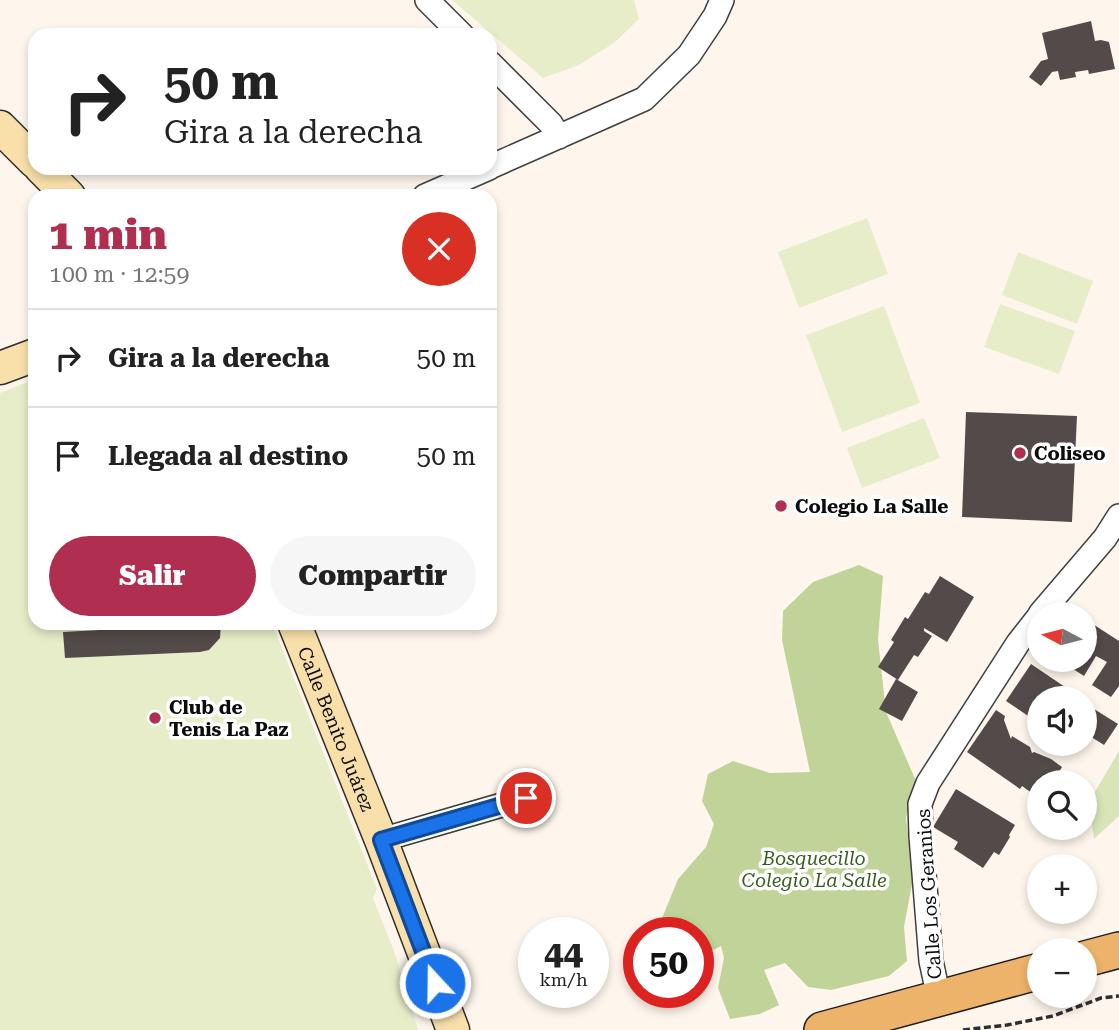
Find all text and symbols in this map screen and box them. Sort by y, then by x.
text: 50 m [164,54,279,111]
icon: right [49,56,140,147]
text: Gira a la derecha [164,113,423,151]
text: 1 min [49,210,167,259]
button: close [402,212,476,286]
text: 100 m · 12:59 [49,261,189,288]
icon: right [49,339,87,377]
text: Gira a la derecha [108,343,329,373]
text: 50 m [417,343,476,373]
icon: arrive [49,437,87,475]
text: Llegada al destino [108,441,348,471]
text: 50 m [417,441,476,471]
place label: Coliseo [1034,442,1106,465]
marker: Coliseo [1012,445,1028,461]
place label: Colegio La Salle [795,495,948,518]
marker: Colegio La Salle [773,498,789,514]
button: Salir [49,536,256,616]
button: Compartir [270,536,476,616]
north arrow [1027,602,1097,672]
map controls [1027,602,1097,1008]
street label: Calle Benito Juárez [293,643,380,815]
button: sound [1027,686,1097,756]
place label: Club de Tenis La Paz [169,696,288,741]
marker: Club de Tenis La Paz [147,710,163,726]
pin [496,768,556,828]
button: search [1027,770,1097,840]
icon: arrive [507,779,545,817]
street label: Calle Los Geranios [912,808,946,980]
park label: Bosquecillo Colegio La Salle [741,847,887,892]
button: + [1027,854,1097,924]
speed limit sign: 50 [623,917,714,1008]
text: 44 [544,933,583,974]
button: − [1027,938,1097,1008]
position arrow [398,946,472,1020]
text: km/h [539,969,588,990]

